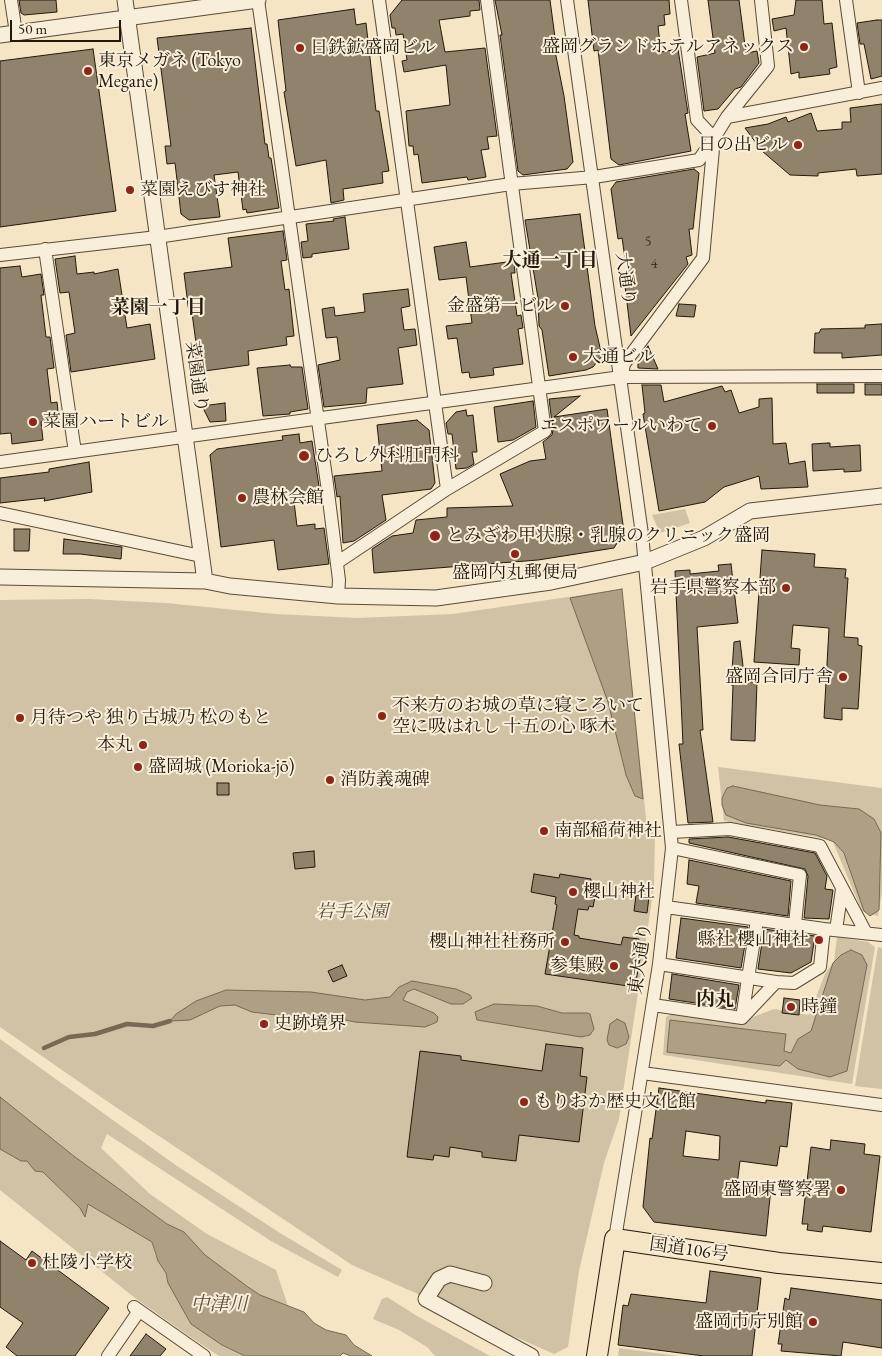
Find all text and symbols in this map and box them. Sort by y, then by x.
scale bar [12,10,124,42]
text: 50 m [18,19,47,38]
place label: 盛岡グランドホテルアネックス [542,36,794,58]
place label: 日鉄鉱盛岡ビル [310,37,436,59]
marker: 盛岡グランドホテルアネックス [798,41,810,53]
marker: 日鉄鉱盛岡ビル [294,42,306,54]
place label: 東京メガネ (Tokyo Megane) [98,50,241,92]
marker: 東京メガネ (Tokyo Megane) [82,65,94,77]
place label: 日の出ビル [698,134,788,156]
marker: 日の出ビル [792,139,804,151]
place label: 菜園えびす神社 [140,179,266,201]
marker: 菜園えびす神社 [124,184,136,196]
house number: 5 [644,233,652,251]
district label: 大通一丁目 [503,250,597,272]
street label: 大通り [611,251,639,307]
house number: 4 [650,255,658,273]
place label: 金盛第一ビル [447,295,555,317]
district label: 菜園一丁目 [111,297,205,319]
marker: 金盛第一ビル [559,300,571,312]
street label: 菜園通り [180,340,212,414]
place label: 大通ビル [583,346,655,368]
marker: 大通ビル [567,351,579,363]
place label: 菜園ハートビル [43,411,169,433]
place label: エスポワールいわて [540,415,702,437]
marker: 菜園ハートビル [27,416,39,428]
marker: エスポワールいわて [706,420,718,432]
place label: ひろし外科肛門科 [315,445,459,467]
marker: ひろし外科肛門科 [297,449,311,463]
place label: 農林会館 [252,487,324,509]
marker: 農林会館 [236,492,248,504]
place label: とみざわ甲状腺・乳腺のクリニック盛岡 [446,525,770,547]
marker: とみざわ甲状腺・乳腺のクリニック盛岡 [428,529,442,543]
marker: 盛岡内丸郵便局 [509,548,521,560]
place label: 盛岡内丸郵便局 [452,562,578,584]
place label: 岩手県警察本部 [650,577,776,599]
marker: 岩手県警察本部 [780,582,792,594]
place label: 盛岡合同庁舎 [725,666,833,688]
marker: 盛岡合同庁舎 [837,671,849,683]
place label: 不来方のお城の草に寝ころいて 空に吸はれし 十五の心 啄木 [392,695,644,738]
place label: 月待つや 独り古城乃 松のもと [30,707,271,729]
marker: 不来方のお城の草に寝ころいて 空に吸はれし 十五の心 啄木 [376,710,388,722]
marker: 月待つや 独り古城乃 松のもと [14,712,26,724]
place label: 本丸 [97,734,133,756]
marker: 本丸 [137,739,149,751]
place label: 盛岡城 (Morioka-jō) [148,756,294,778]
marker: 盛岡城 (Morioka-jō) [132,761,144,773]
place label: 消防義魂碑 [340,769,430,791]
marker: 消防義魂碑 [324,774,336,786]
place label: 南部稲荷神社 [554,820,662,842]
marker: 南部稲荷神社 [538,825,550,837]
place label: 櫻山神社 [583,881,655,903]
marker: 櫻山神社 [567,886,579,898]
park label: 岩手公園 [316,901,388,923]
street label: 東大通り [625,922,657,996]
place label: 縣社 櫻山神社 [697,929,809,951]
place label: 櫻山神社社務所 [429,931,555,953]
marker: 縣社 櫻山神社 [813,934,825,946]
marker: 櫻山神社社務所 [559,936,571,948]
place label: 参集殿 [550,955,604,977]
marker: 参集殿 [608,960,620,972]
district label: 内丸 [696,989,734,1011]
place label: 時鐘 [801,996,837,1018]
marker: 時鐘 [785,1001,797,1013]
place label: 史跡境界 [274,1013,346,1035]
marker: 史跡境界 [258,1018,270,1030]
place label: もりおか歴史文化館 [534,1091,696,1113]
marker: もりおか歴史文化館 [518,1096,530,1108]
place label: 盛岡東警察署 [723,1179,831,1201]
marker: 盛岡東警察署 [835,1184,847,1196]
street label: 国道106号 [648,1234,730,1266]
place label: 杜陵小学校 [42,1252,132,1274]
marker: 杜陵小学校 [26,1257,38,1269]
water label: 中津川 [191,1294,247,1316]
place label: 盛岡市庁別館 [695,1311,803,1333]
marker: 盛岡市庁別館 [807,1316,819,1328]

